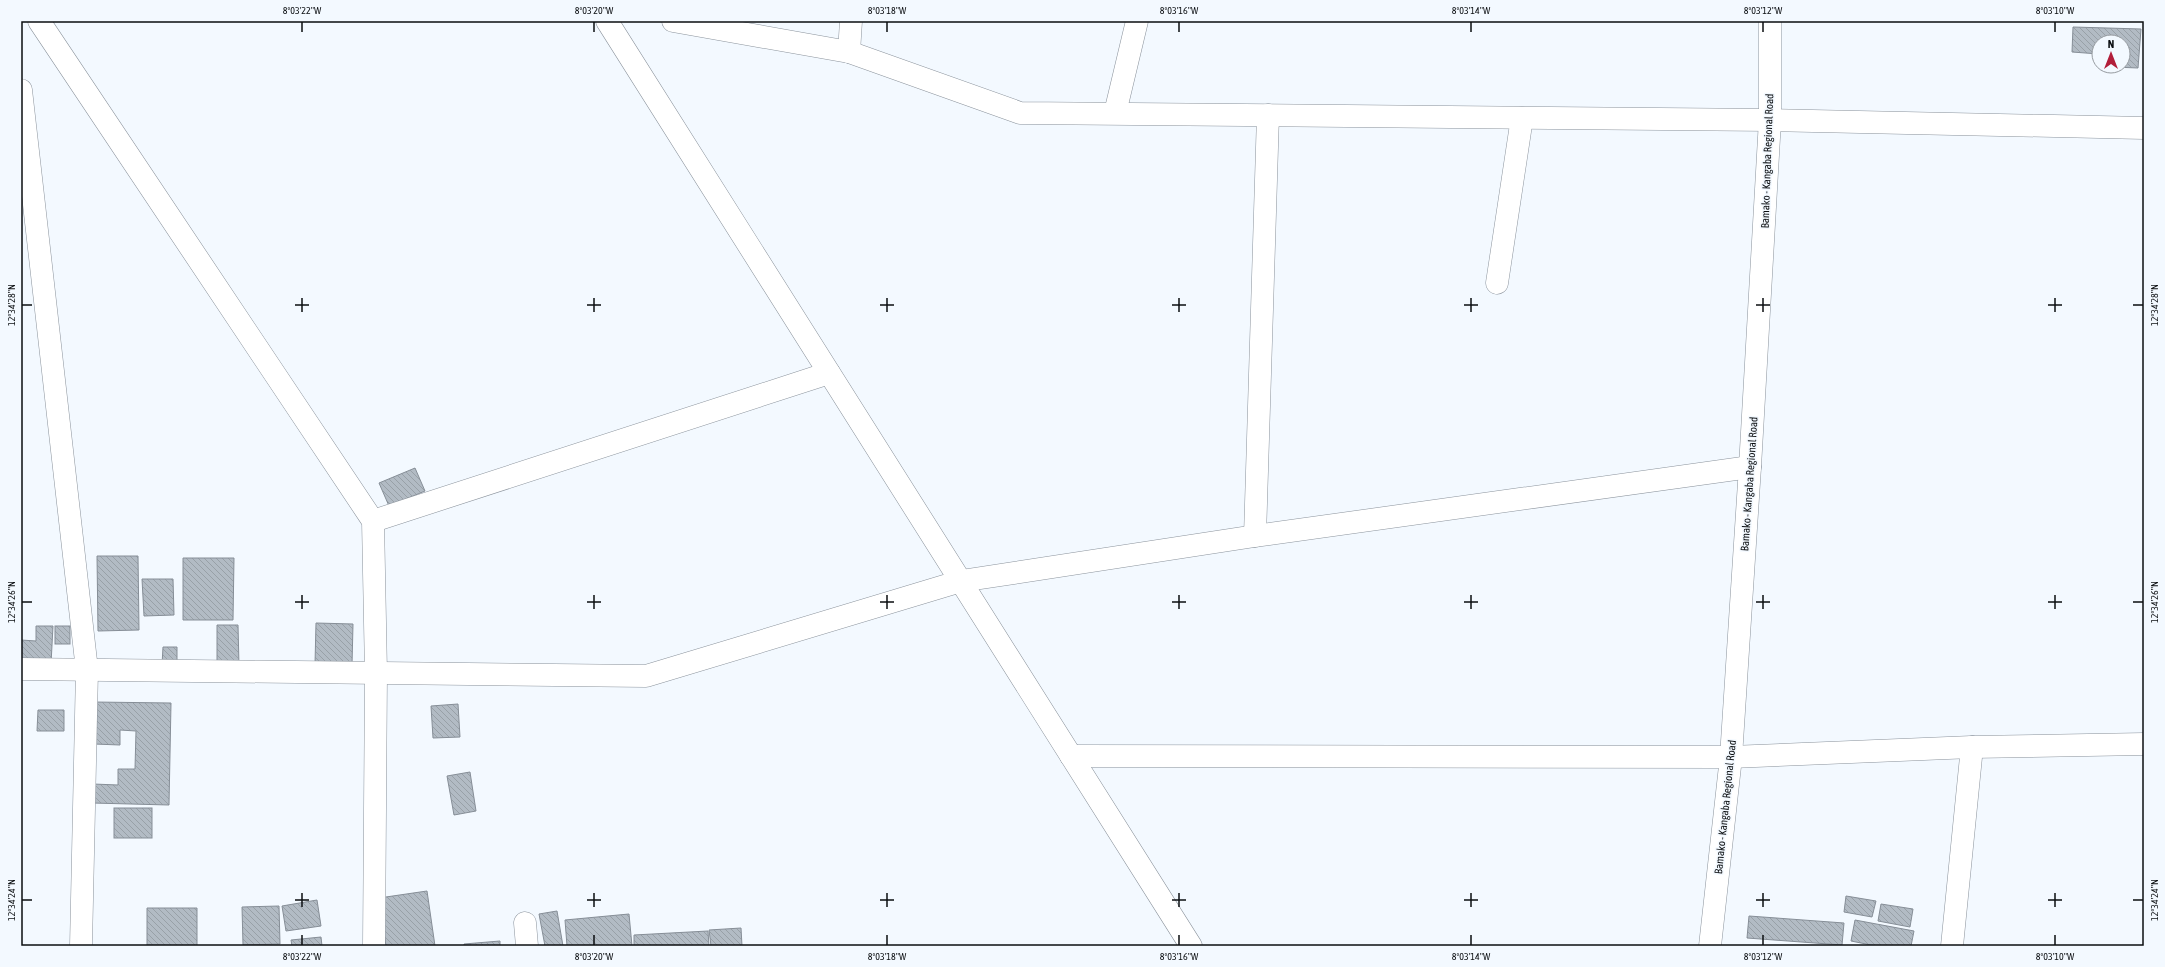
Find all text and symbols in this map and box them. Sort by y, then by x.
text: 8°03'22"W [283,5,322,16]
text: 8°03'20"W [575,5,614,16]
text: 8°03'18"W [868,5,907,16]
text: 8°03'16"W [1160,5,1199,16]
text: 8°03'14"W [1452,5,1491,16]
text: 8°03'12"W [1744,5,1783,16]
text: 8°03'10"W [2036,5,2075,16]
north arrow [2091,34,2131,74]
text: N [2108,38,2114,50]
street label: Bamako - Kangaba Regional Road [1759,93,1775,229]
text: 12°34'28"N [6,284,17,326]
text: 12°34'28"N [2149,284,2160,326]
street label: Bamako - Kangaba Regional Road [1738,416,1760,552]
text: 12°34'26"N [6,581,17,623]
text: 12°34'26"N [2149,581,2160,623]
street label: Bamako - Kangaba Regional Road [1712,739,1738,875]
text: 12°34'24"N [6,879,17,921]
text: 12°34'24"N [2149,879,2160,921]
text: 8°03'22"W [283,951,322,962]
text: 8°03'20"W [575,951,614,962]
text: 8°03'18"W [868,951,907,962]
text: 8°03'16"W [1160,951,1199,962]
text: 8°03'14"W [1452,951,1491,962]
text: 8°03'12"W [1744,951,1783,962]
text: 8°03'10"W [2036,951,2075,962]

